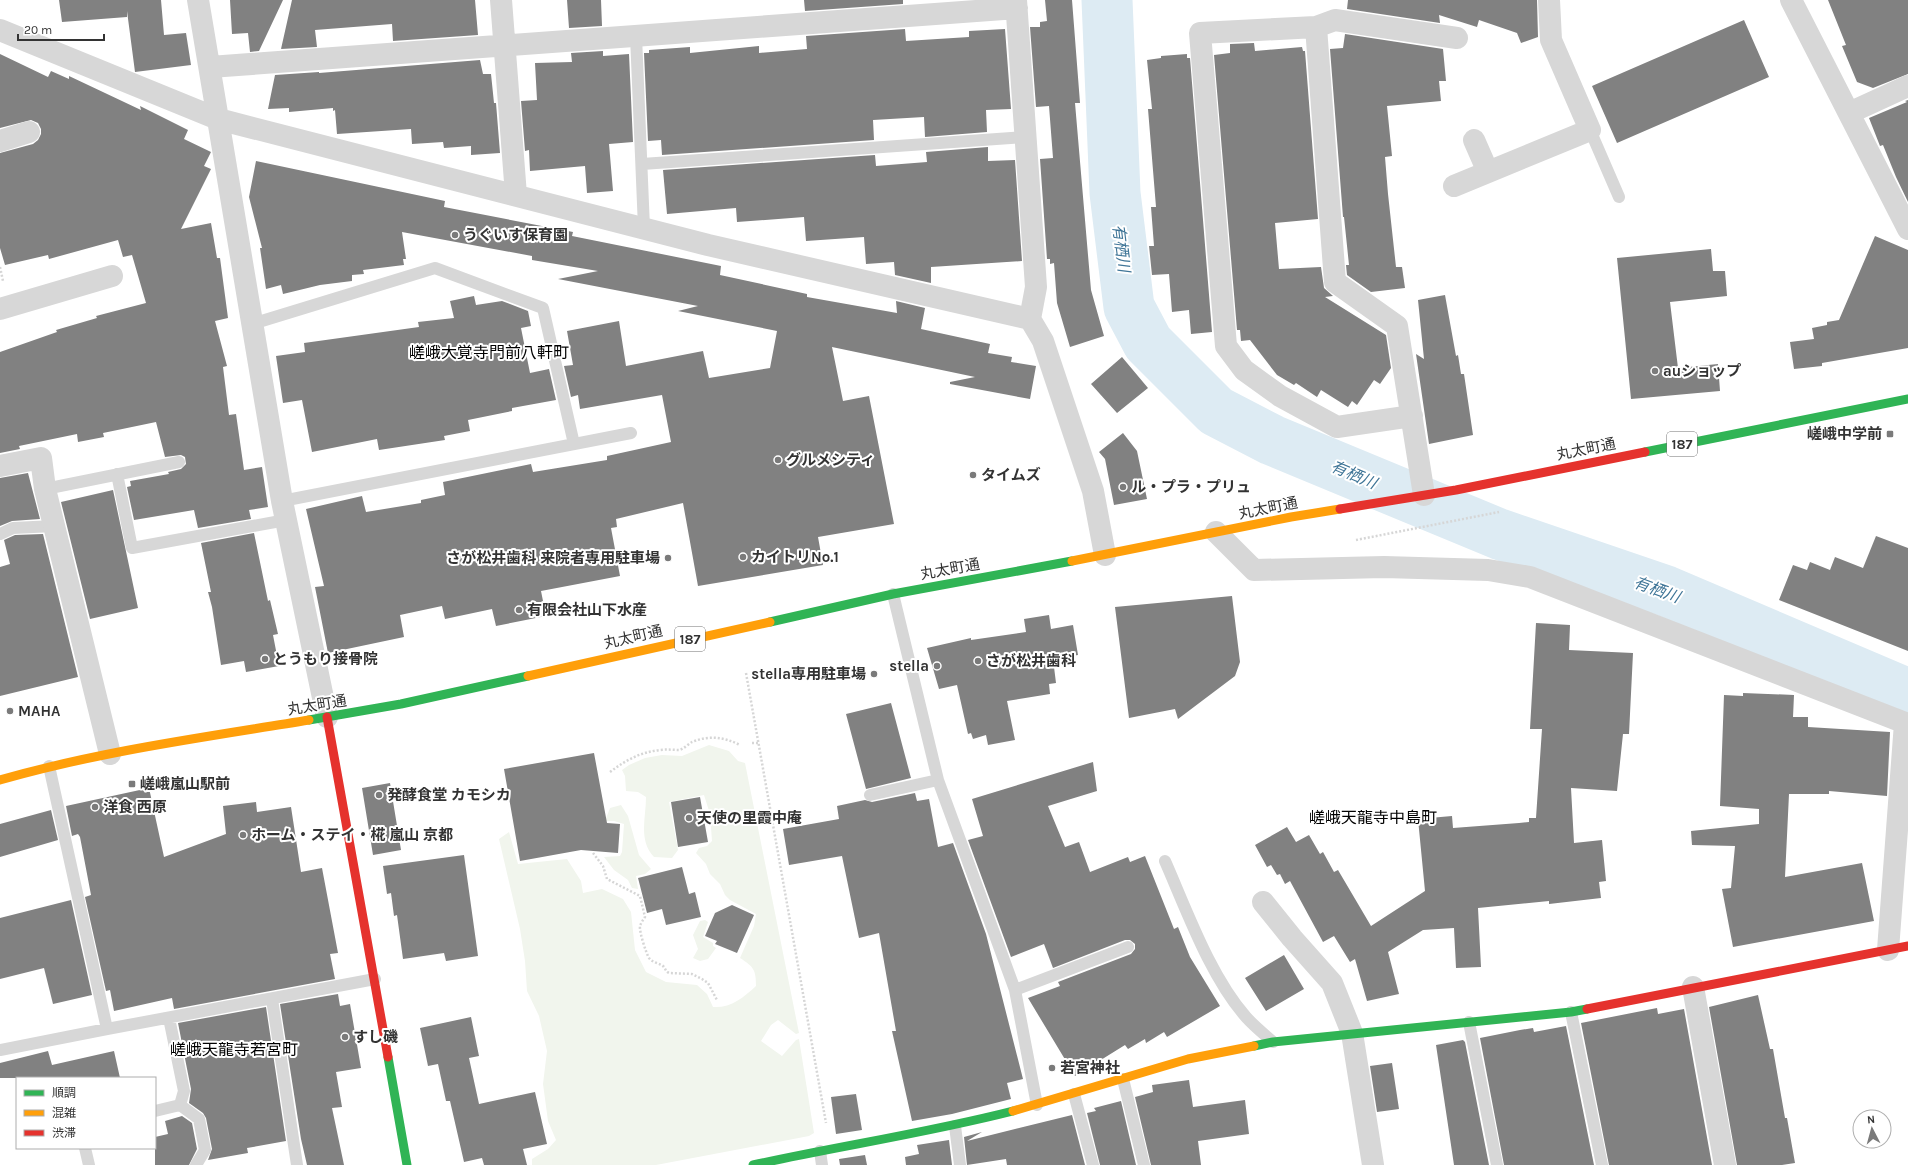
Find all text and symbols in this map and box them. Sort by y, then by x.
scale bar [18,16,104,42]
text: 20 m [24,23,52,37]
water label: 有栖川 [1109,223,1134,275]
place label: うぐいす保育園 [463,226,568,244]
marker: うぐいす保育園 [450,230,460,240]
district label: 嵯峨大覚寺門前八軒町 [409,343,569,362]
place label: auショップ [1663,362,1741,380]
marker: auショップ [1650,366,1660,376]
place label: 嵯峨中学前 [1807,425,1882,443]
marker: 嵯峨中学前 [1885,429,1895,439]
road number: 187 [1667,432,1697,456]
street label: 丸太町通 [1555,434,1617,464]
place label: グルメシティ [786,451,875,469]
marker: グルメシティ [773,455,783,465]
water label: 有栖川 [1328,456,1381,493]
place label: タイムズ [981,466,1041,484]
marker: タイムズ [968,470,978,480]
place label: ル・プラ・プリュ [1131,478,1251,496]
marker: ル・プラ・プリュ [1118,482,1128,492]
street label: 丸太町通 [1237,493,1299,523]
place label: カイトリNo.1 [751,548,839,566]
place label: さが松井歯科 来院者専用駐車場 [446,549,660,567]
marker: カイトリNo.1 [738,552,748,562]
marker: さが松井歯科 来院者専用駐車場 [663,553,673,563]
street label: 丸太町通 [919,555,981,583]
water label: 有栖川 [1631,572,1685,607]
place label: 有限会社山下水産 [527,601,647,619]
marker: 有限会社山下水産 [514,605,524,615]
street label: 丸太町通 [602,621,664,653]
road number: 187 [675,627,705,651]
place label: とうもり接骨院 [273,650,378,668]
place label: さが松井歯科 [986,652,1076,670]
marker: とうもり接骨院 [260,654,270,664]
marker: さが松井歯科 [973,656,983,666]
place label: stella [889,657,929,675]
marker: stella [932,661,942,671]
place label: stella専用駐車場 [751,665,866,683]
marker: stella専用駐車場 [869,669,879,679]
street label: 丸太町通 [286,691,348,719]
place label: MAHA [18,702,61,720]
marker: MAHA [5,706,15,716]
place label: 嵯峨嵐山駅前 [140,775,230,793]
marker: 嵯峨嵐山駅前 [127,779,137,789]
place label: 発酵食堂 カモシカ [387,786,511,804]
marker: 発酵食堂 カモシカ [374,790,384,800]
place label: 洋食 西原 [103,798,167,816]
marker: 洋食 西原 [90,802,100,812]
district label: 嵯峨天龍寺中島町 [1309,808,1437,827]
place label: 天使の里霞中庵 [697,809,802,827]
marker: 天使の里霞中庵 [684,813,694,823]
place label: ホーム・ステイ・椛 嵐山 京都 [251,826,453,844]
marker: ホーム・ステイ・椛 嵐山 京都 [238,830,248,840]
place label: すし磯 [353,1028,398,1046]
marker: すし磯 [340,1032,350,1042]
district label: 嵯峨天龍寺若宮町 [170,1040,298,1059]
place label: 若宮神社 [1060,1059,1120,1077]
marker: 若宮神社 [1047,1063,1057,1073]
legend [16,1077,156,1149]
text: 順調 [52,1086,76,1100]
text: 混雑 [52,1106,76,1120]
north arrow [1852,1109,1892,1149]
text: N [1866,1113,1876,1126]
text: 渋滞 [52,1126,76,1140]

